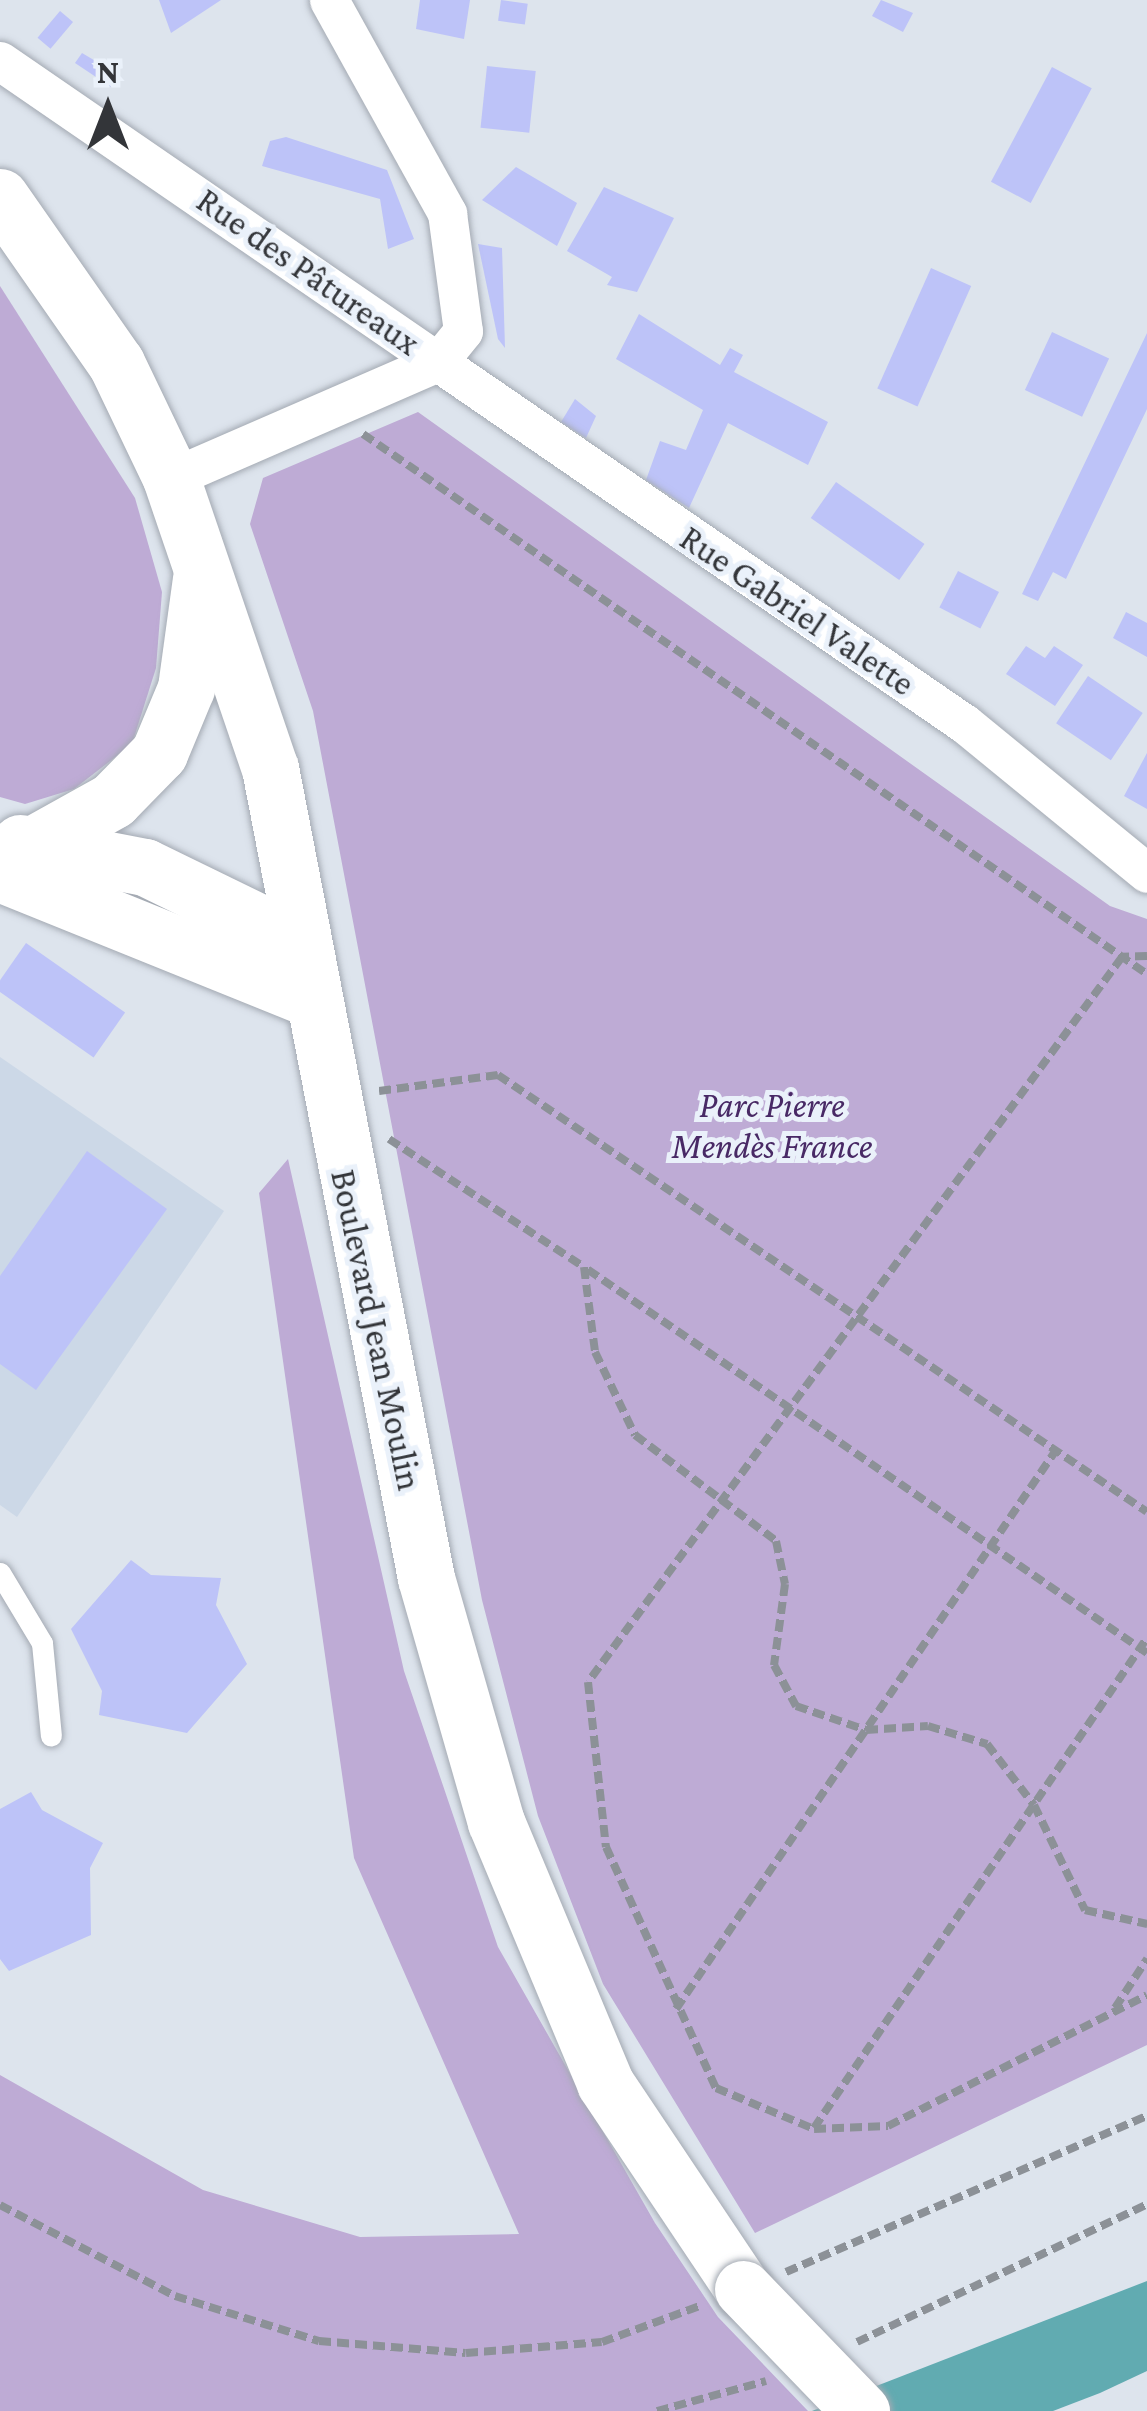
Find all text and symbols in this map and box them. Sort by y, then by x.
north arrow [48,48,168,168]
text: N [97,53,119,90]
street label: Rue des Pâtureaux [188,179,428,365]
street label: Rue Gabriel Valette [672,517,922,705]
park label: Parc Pierre Mendès France [672,1083,872,1168]
street label: Boulevard Jean Moulin [321,1166,431,1494]

